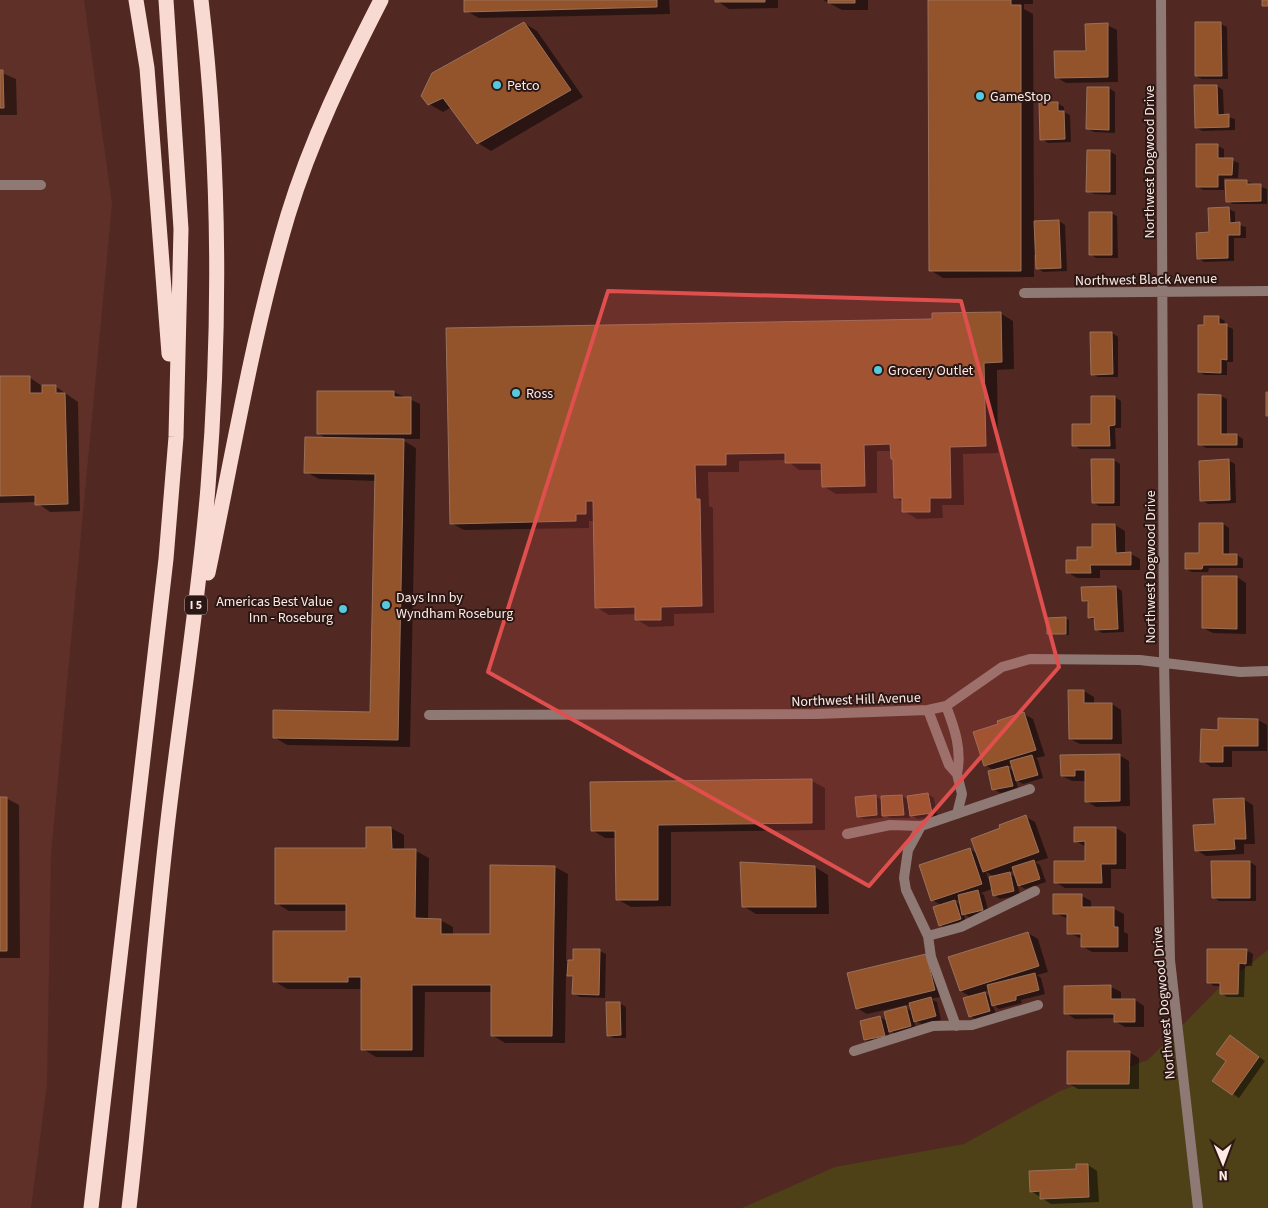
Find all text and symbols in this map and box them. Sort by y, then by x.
place label: Petco [507,76,540,96]
marker: Petco [491,79,503,91]
street label: Northwest Dogwood Drive [1140,85,1160,239]
place label: GameStop [990,87,1051,107]
marker: GameStop [974,90,986,102]
street label: Northwest Black Avenue [1075,269,1217,291]
place label: Grocery Outlet [888,361,974,381]
marker: Grocery Outlet [872,364,884,376]
place label: Ross [526,384,553,404]
marker: Ross [510,387,522,399]
street label: Northwest Dogwood Drive [1141,490,1161,644]
place label: Days Inn by Wyndham Roseburg [396,588,513,624]
place label: Americas Best Value Inn - Roseburg [216,592,333,628]
road number: I 5 [185,596,207,614]
marker: Days Inn by Wyndham Roseburg [380,599,392,611]
marker: Americas Best Value Inn - Roseburg [337,603,349,615]
street label: Northwest Hill Avenue [791,688,921,712]
street label: Northwest Dogwood Drive [1147,926,1181,1080]
north arrow [1198,1138,1248,1188]
text: N [1218,1165,1228,1185]

